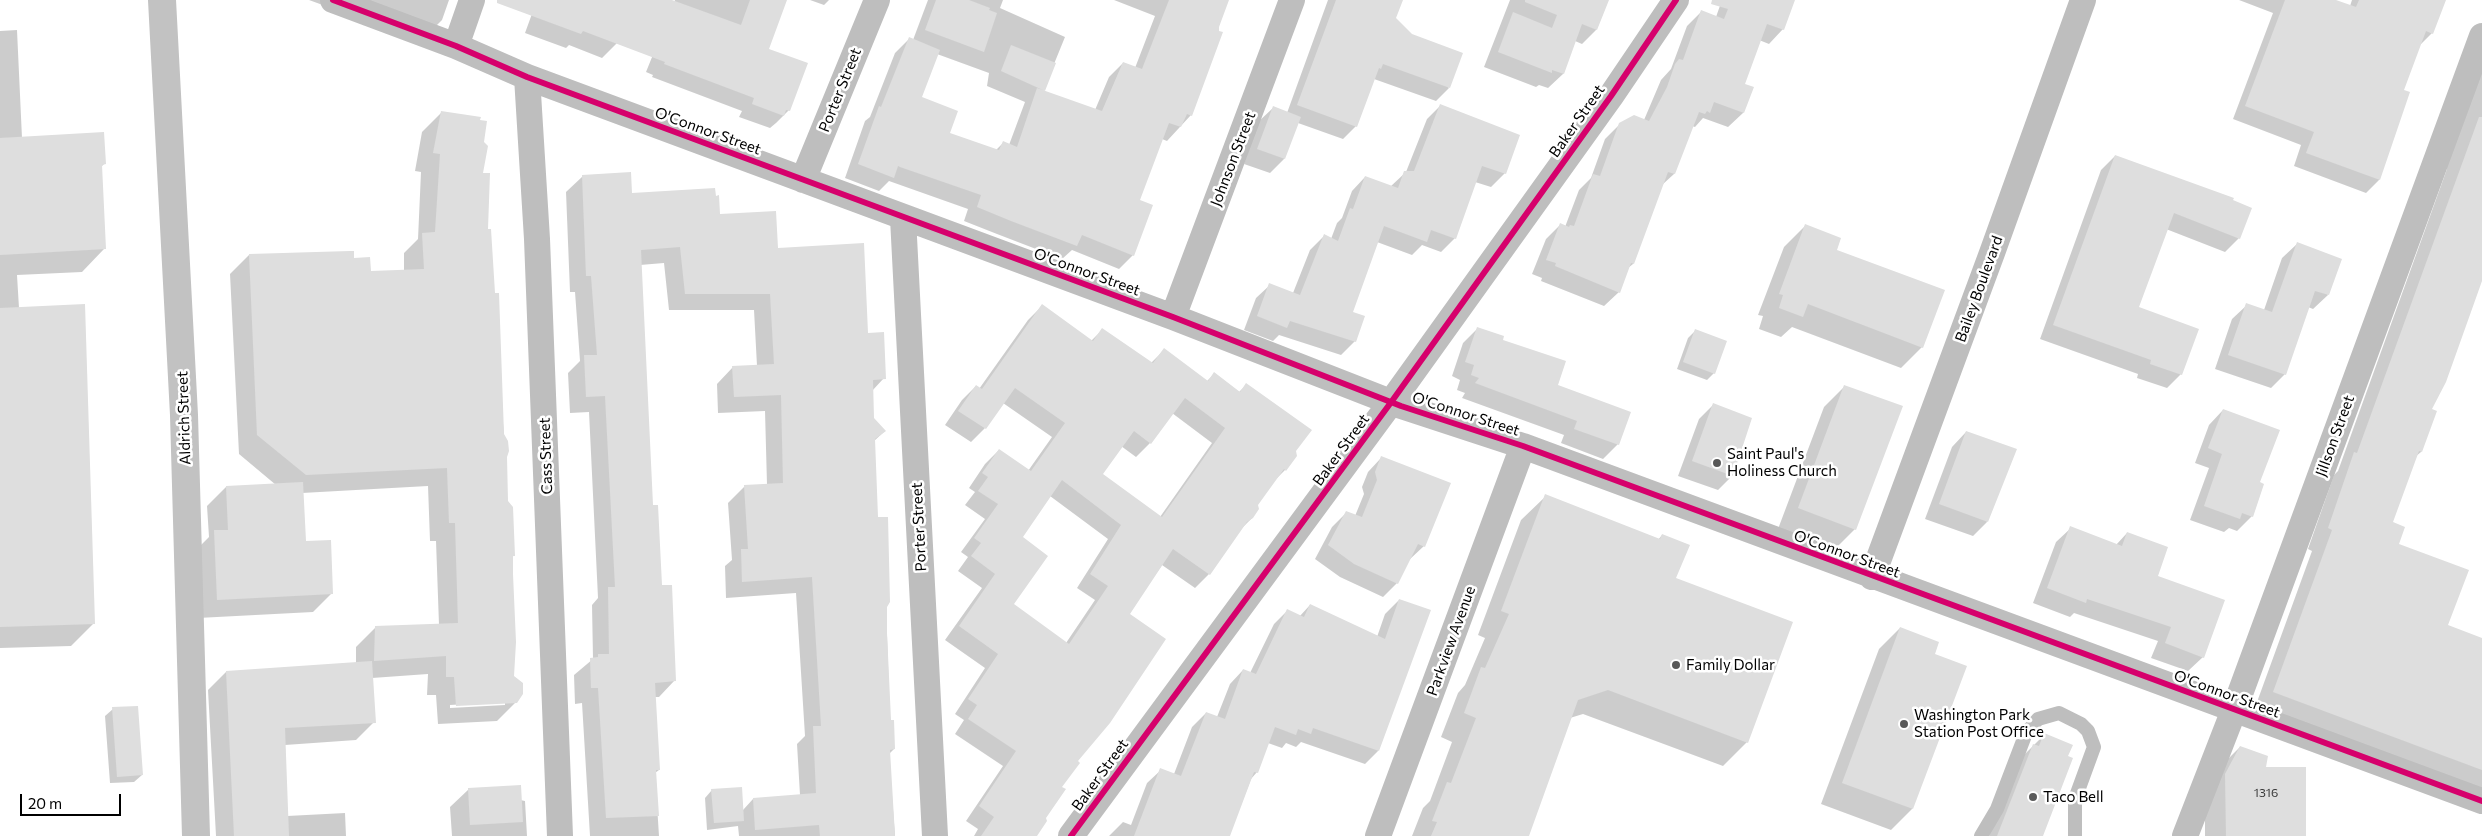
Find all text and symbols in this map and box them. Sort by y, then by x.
street label: Porter Street [815,45,865,135]
street label: Baker Street [1545,81,1609,161]
street label: O'Connor Street [652,103,764,159]
street label: Johnson Street [1207,109,1259,209]
street label: Bailey Boulevard [1951,233,2007,345]
street label: O'Connor Street [1031,244,1143,300]
street label: Aldrich Street [173,371,195,465]
street label: O'Connor Street [1410,388,1522,440]
street label: Jillson Street [2312,393,2358,479]
street label: Baker Street [1309,411,1373,489]
street label: Cass Street [536,417,556,495]
place label: Saint Paul's Holiness Church [1727,445,1837,480]
marker: Saint Paul's Holiness Church [1711,457,1723,469]
street label: Porter Street [908,482,930,572]
street label: O'Connor Street [1791,526,1903,582]
street label: Parkview Avenue [1423,584,1479,698]
place label: Family Dollar [1686,656,1775,674]
marker: Family Dollar [1670,659,1682,671]
street label: O'Connor Street [2171,666,2283,722]
place label: Washington Park Station Post Office [1914,706,2044,741]
marker: Washington Park Station Post Office [1898,718,1910,730]
street label: Baker Street [1068,736,1132,814]
scale bar [22,784,124,816]
house number: 1316 [2254,786,2278,800]
place label: Taco Bell [2043,788,2104,806]
marker: Taco Bell [2027,791,2039,803]
text: 20 m [28,794,62,812]

